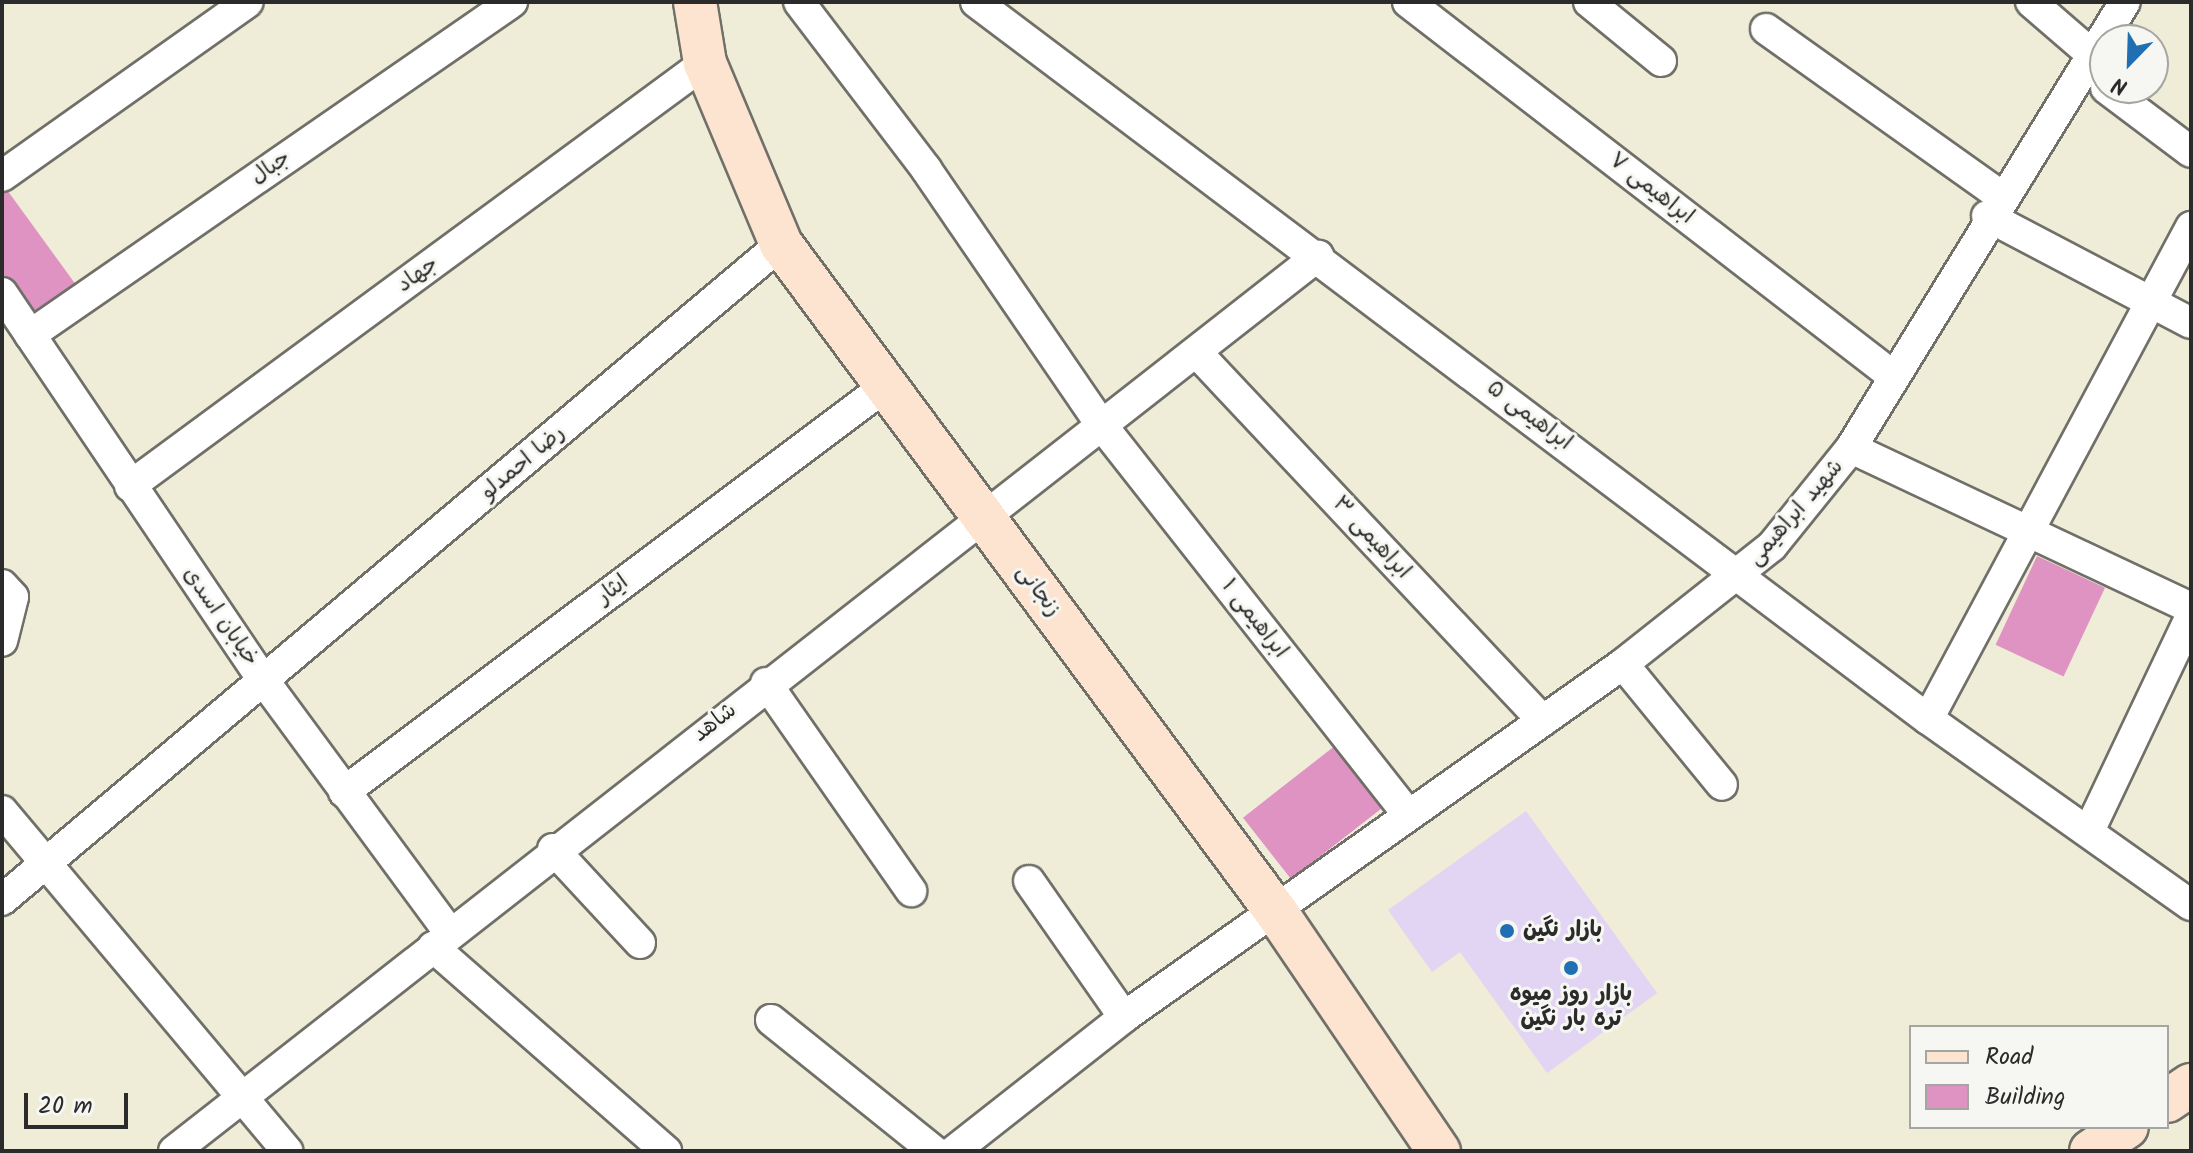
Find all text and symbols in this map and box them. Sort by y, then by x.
north arrow [2089,24,2169,104]
text: N [2107,66,2133,104]
street label: جبال [246,145,296,191]
street label: ابراهیمی ۷ [1603,148,1699,230]
street label: جهاد [392,251,444,299]
street label: ابراهیمی ۵ [1481,375,1577,457]
street label: رضا احمدلو [476,420,570,506]
street label: شهید ابراهیمی [1743,454,1849,572]
street label: ابراهیمی ۳ [1326,491,1416,585]
street label: زنجانی [1010,560,1066,622]
street label: خیابان اسدی [176,562,264,672]
street label: ایثار [592,570,634,610]
street label: ابراهیمی ۱ [1215,574,1293,664]
street label: شاهد [688,698,742,748]
place label: بازار نگین [1523,918,1602,944]
marker: بازار نگین [1498,922,1516,940]
marker: بازار روز میوه تره بار نگین [1562,959,1580,977]
place label: بازار روز میوه تره بار نگین [1510,981,1632,1032]
legend [1909,1025,2169,1129]
text: Road [1985,1038,2033,1077]
scale bar [28,1077,132,1127]
text: Building [1985,1078,2065,1117]
text: 20 m [38,1087,93,1126]

